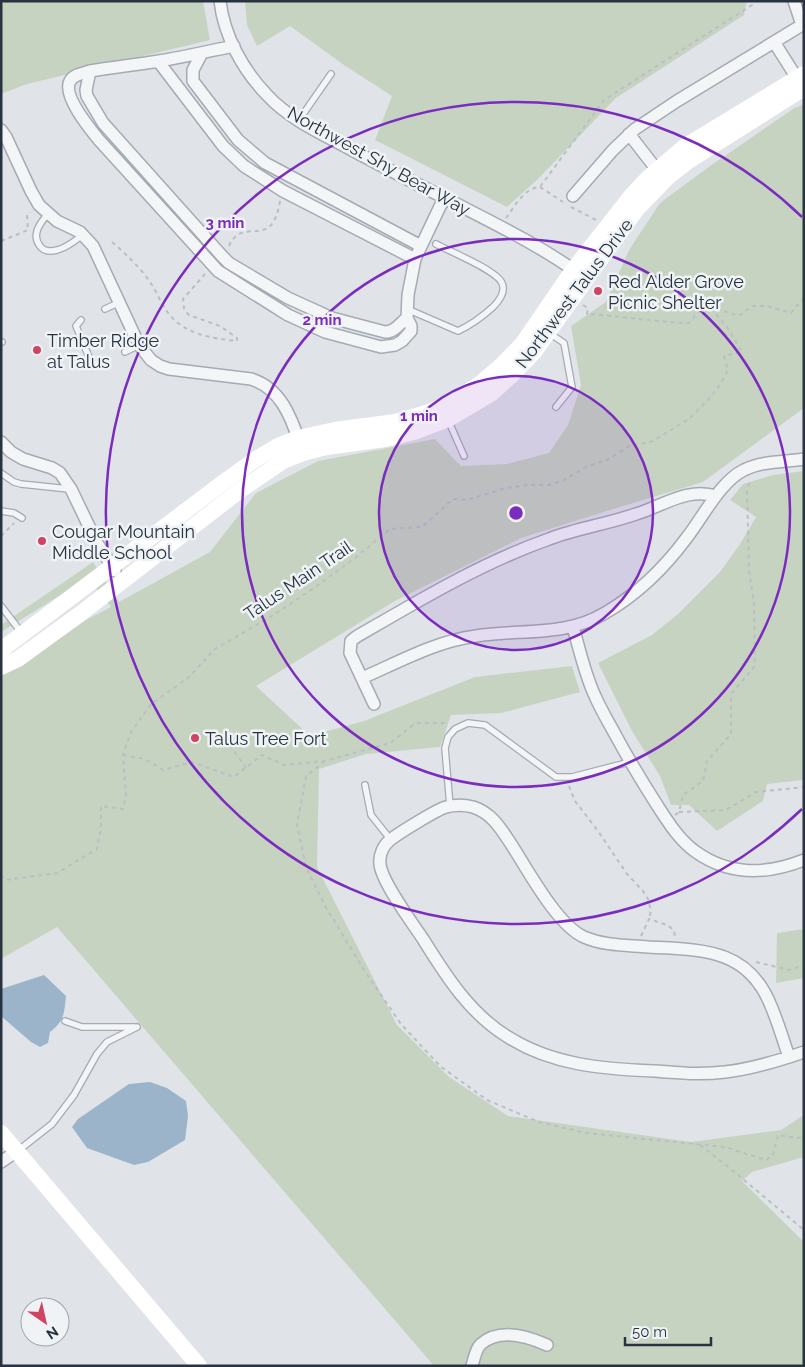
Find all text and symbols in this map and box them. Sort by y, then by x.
street label: Northwest Shy Bear Way [284,102,474,220]
text: 3 min [206,214,244,232]
street label: Northwest Talus Drive [511,214,637,372]
place label: Red Alder Grove Picnic Shelter [608,271,744,313]
marker: Red Alder Grove Picnic Shelter [592,285,604,297]
text: 2 min [303,311,341,329]
place label: Timber Ridge at Talus [47,330,160,372]
marker: Timber Ridge at Talus [31,344,43,356]
text: 1 min [400,407,438,425]
centre of rings [507,504,525,522]
place label: Cougar Mountain Middle School [52,521,195,563]
marker: Cougar Mountain Middle School [36,535,48,547]
street label: Talus Main Trail [240,536,356,624]
place label: Talus Tree Fort [205,728,326,749]
marker: Talus Tree Fort [189,732,201,744]
north arrow [20,1297,70,1347]
scale bar [625,1314,711,1346]
text: N [43,1323,61,1342]
text: 50 m [632,1323,667,1341]

